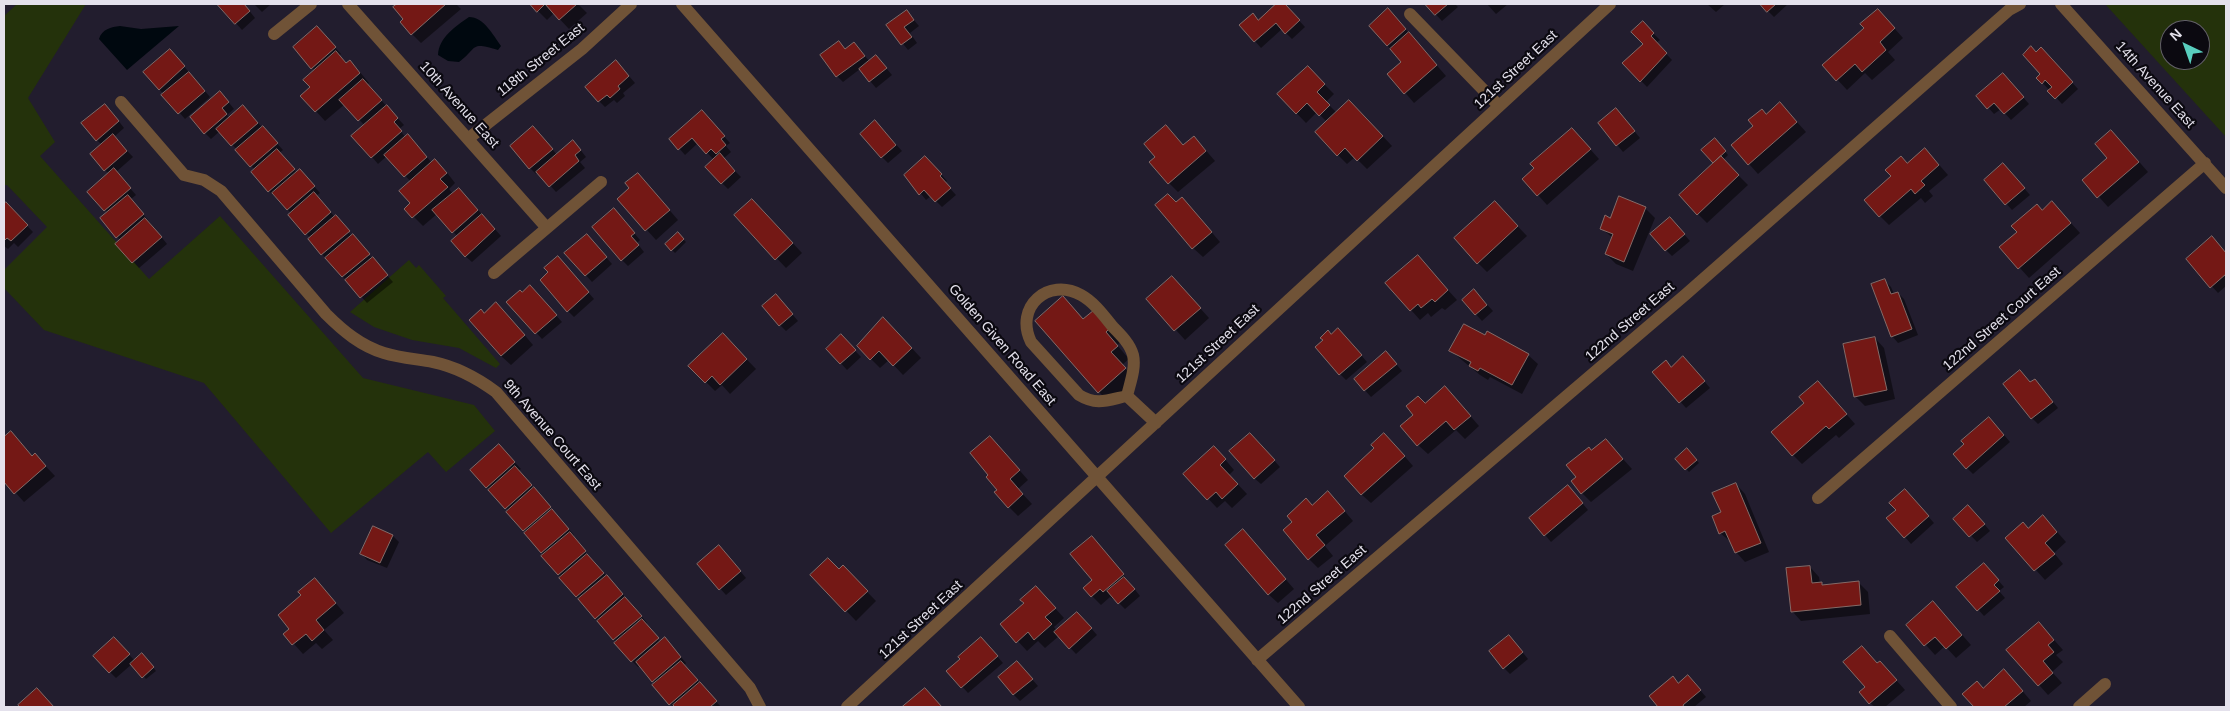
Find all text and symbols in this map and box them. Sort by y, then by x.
street label: 118th Street East [494,20,588,100]
north arrow [2160,20,2210,70]
text: N [2167,25,2185,44]
street label: 121st Street East [1471,27,1561,113]
street label: 14th Avenue East [2112,38,2198,132]
street label: 10th Avenue East [416,58,502,152]
street label: 122nd Street Court East [1940,263,2064,375]
street label: 122nd Street East [1582,279,1678,365]
street label: Golden Given Road East [945,281,1059,409]
street label: 121st Street East [1173,301,1263,387]
street label: 9th Avenue Court East [500,376,604,494]
street label: 122nd Street East [1274,542,1370,628]
street label: 121st Street East [876,577,966,663]

